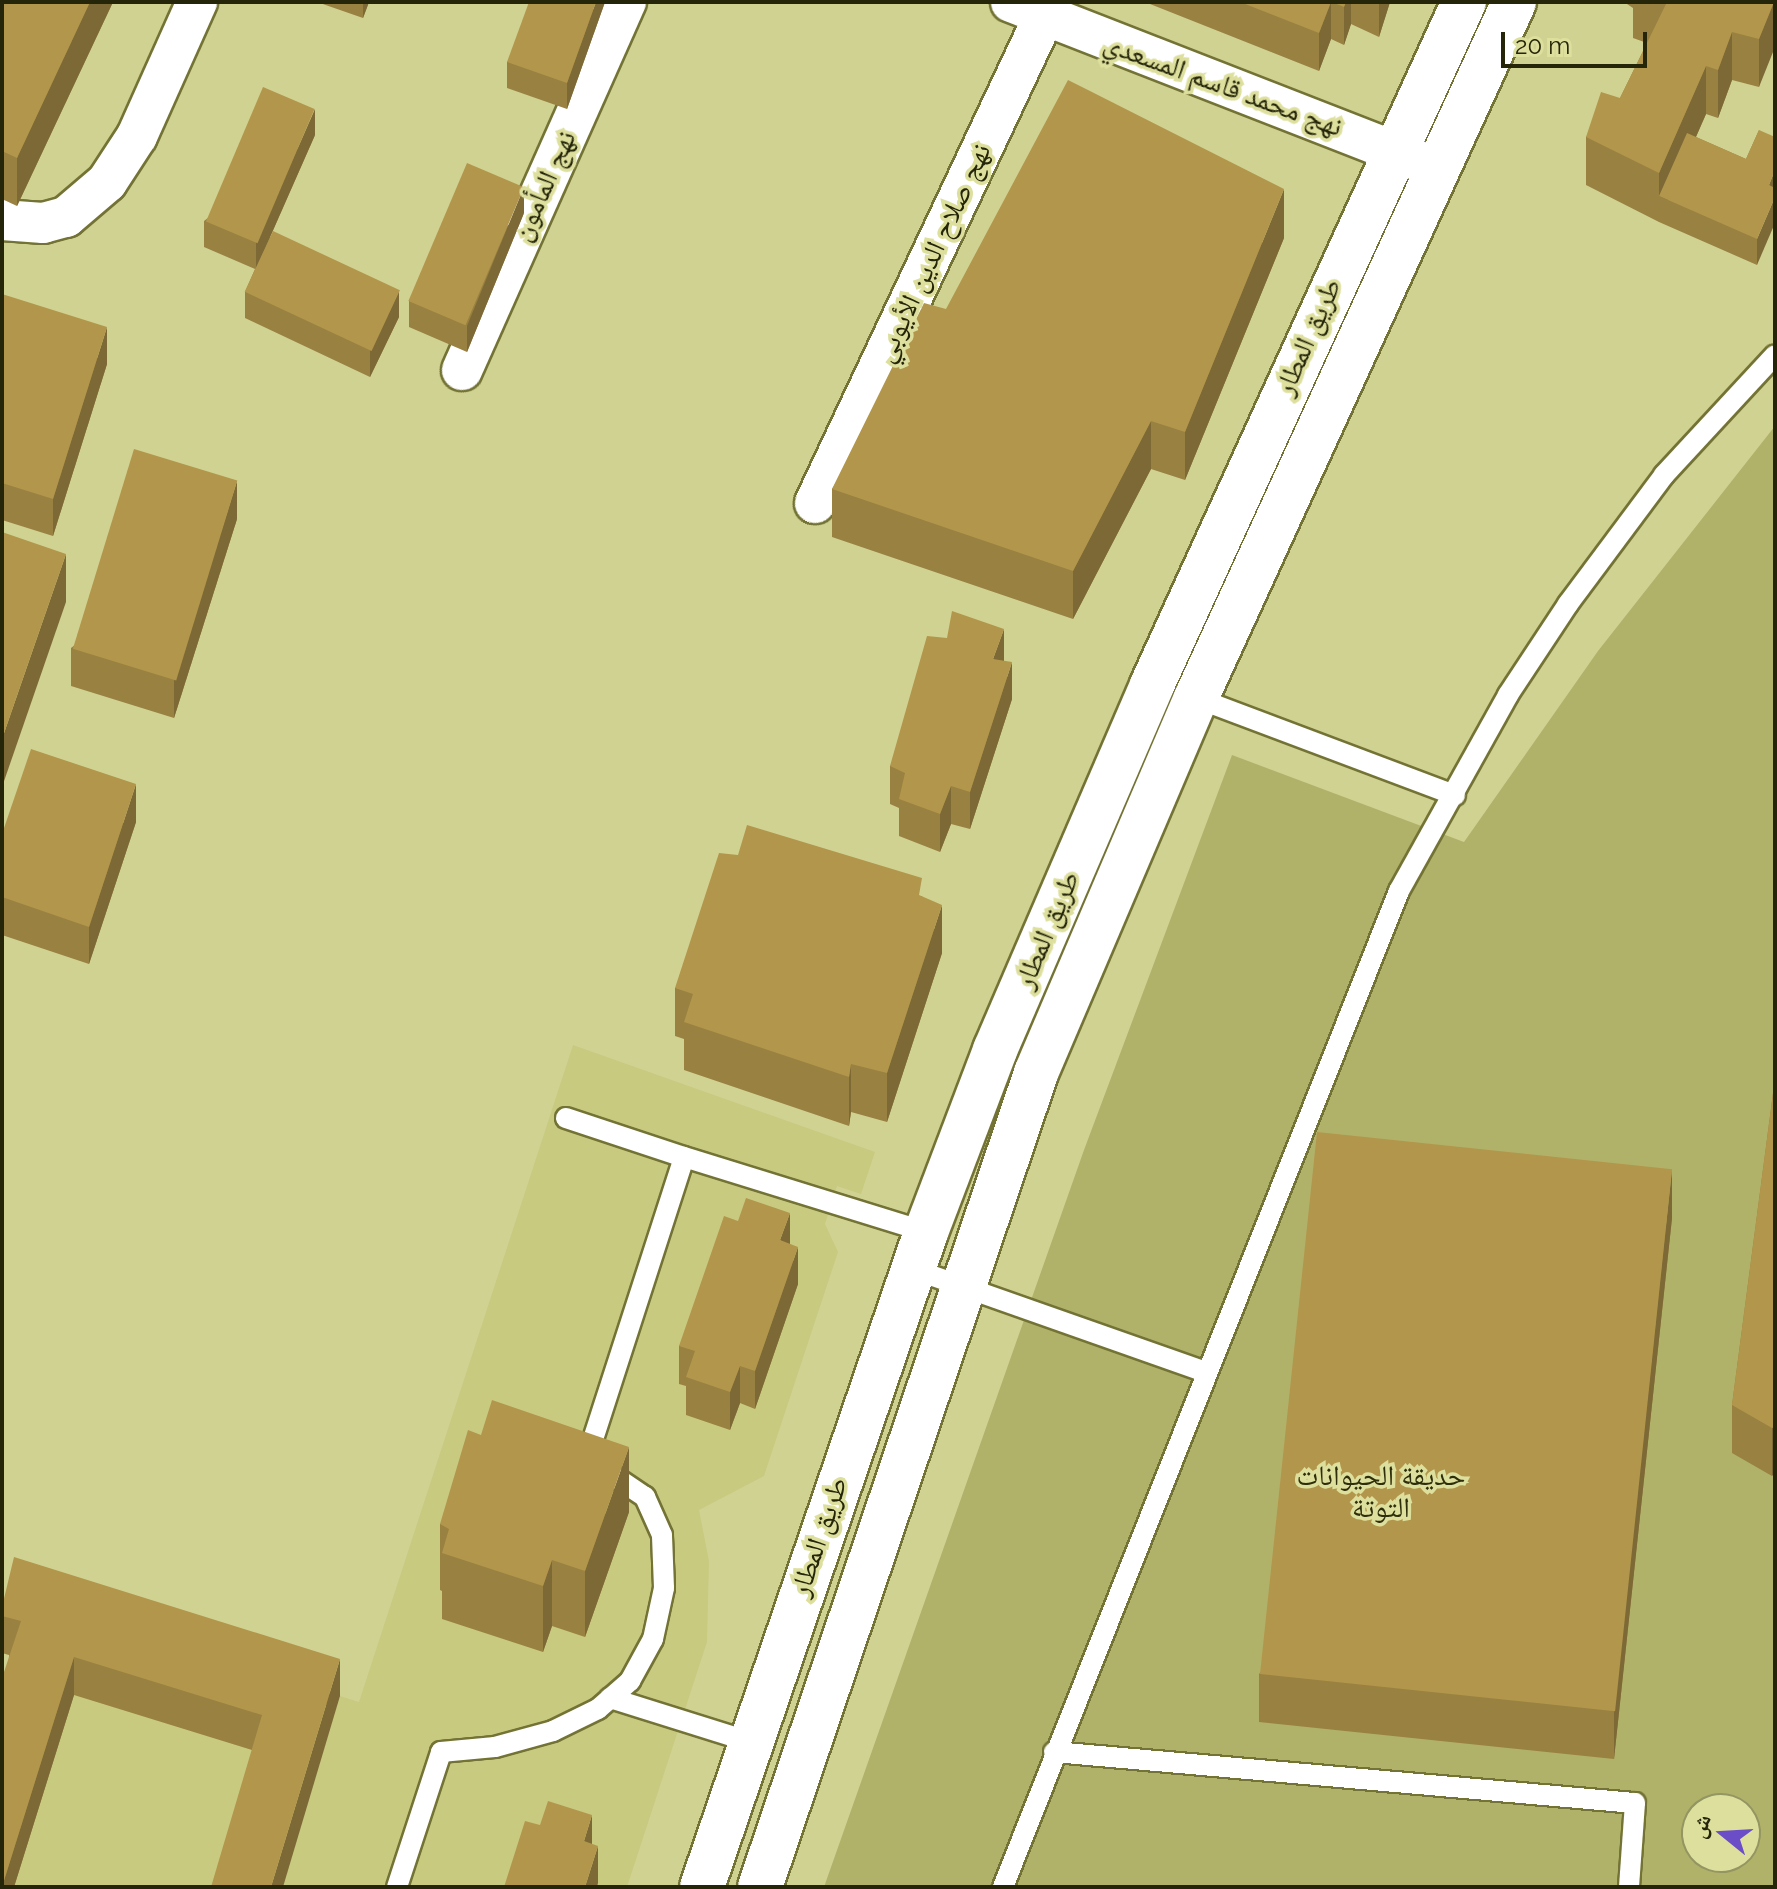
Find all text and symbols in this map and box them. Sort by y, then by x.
scale bar [1505,16,1651,66]
street label: نهج محمد قاسم المسعدي [1099,26,1347,144]
text: 20 m [1515,31,1570,60]
street label: نهج المأمون [505,125,583,247]
street label: نهج صلاح الدين الأيوبي [867,138,999,368]
street label: طريق المطار [1267,273,1349,401]
street label: طريق المطار [1007,866,1087,994]
park label: حديقة الحيوانات التوتة [1297,1459,1465,1525]
street label: طريق المطار [783,1473,855,1601]
north arrow [1681,1793,1761,1873]
text: ش [1684,1811,1716,1841]

